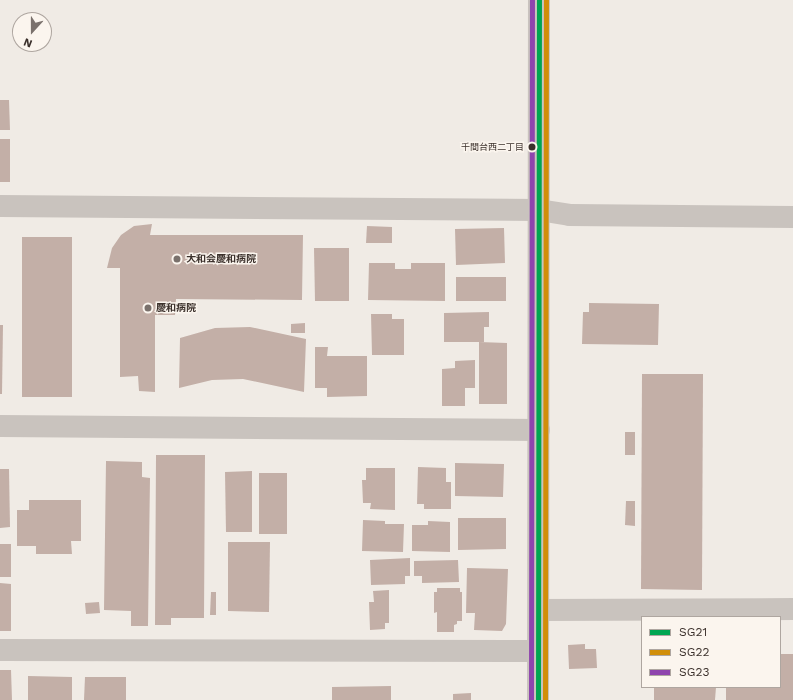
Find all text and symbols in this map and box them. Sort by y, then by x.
north arrow [12,12,52,52]
text: N [22,35,34,50]
place label: 千間台西二丁目 [461,142,524,152]
marker: 千間台西二丁目 [527,142,537,152]
marker: 大和会慶和病院 [171,253,183,265]
place label: 大和会慶和病院 [186,253,256,265]
place label: 慶和病院 [156,302,196,314]
marker: 慶和病院 [143,303,153,313]
legend [641,616,781,688]
text: SG21 [679,625,707,639]
text: SG22 [679,645,709,659]
text: SG23 [679,665,709,679]

